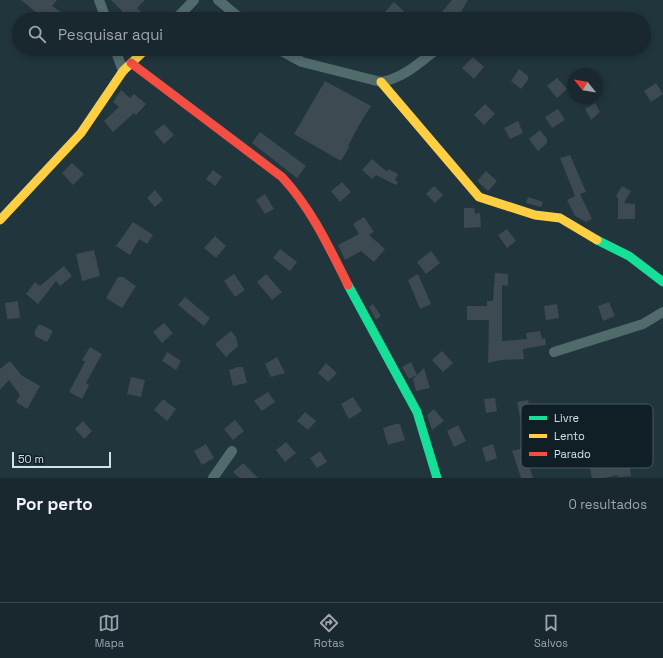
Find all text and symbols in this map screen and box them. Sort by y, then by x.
search box [12,12,651,56]
icon: search [26,23,48,45]
text: Pesquisar aqui [58,25,163,44]
north arrow [567,68,603,104]
legend [521,404,653,468]
text: Livre [554,411,579,425]
text: Lento [554,429,585,443]
text: Parado [554,447,591,461]
scale bar [12,450,111,469]
text: 50 m [18,452,44,466]
text: Por perto [16,493,93,515]
text: 0 resultados [568,496,647,513]
tab: Mapa [95,612,124,650]
tab: Rotas [314,612,344,650]
tab: Salvos [534,612,568,650]

